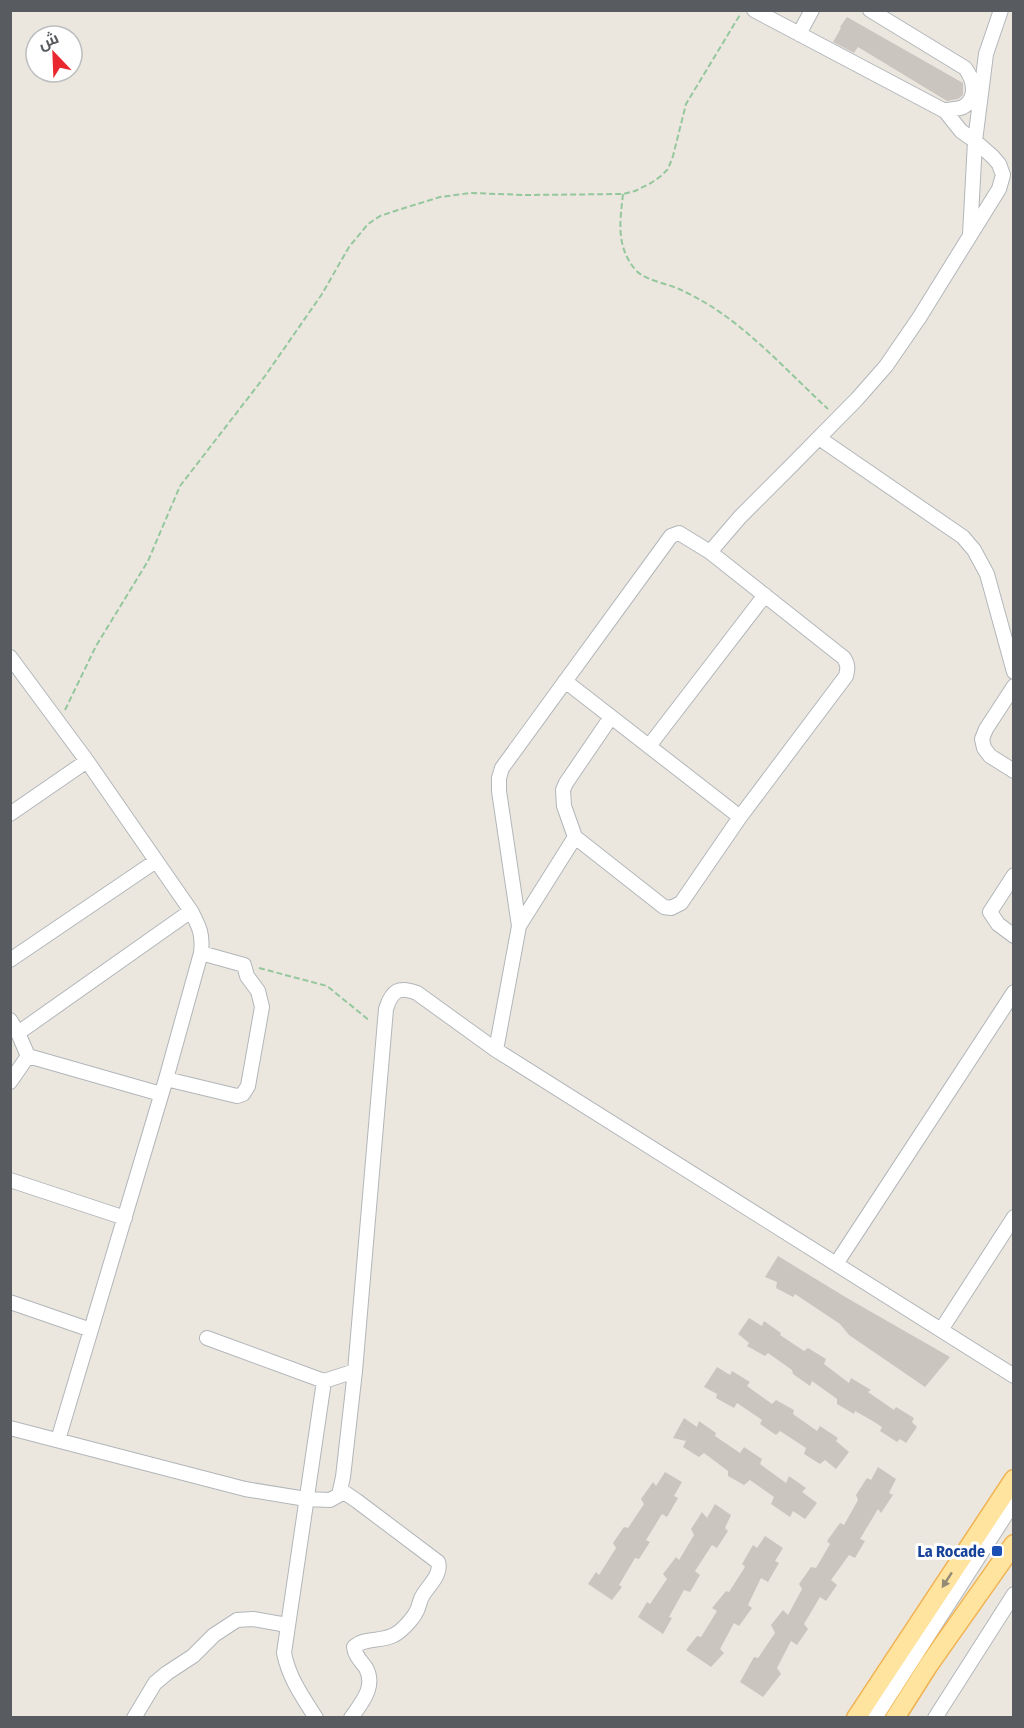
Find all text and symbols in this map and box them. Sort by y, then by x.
north arrow [24,24,84,84]
text: ش [35,28,61,53]
place label: La Rocade [917,1542,985,1561]
marker: La Rocade [990,1544,1004,1558]
one-way arrow [941,1572,952,1588]

